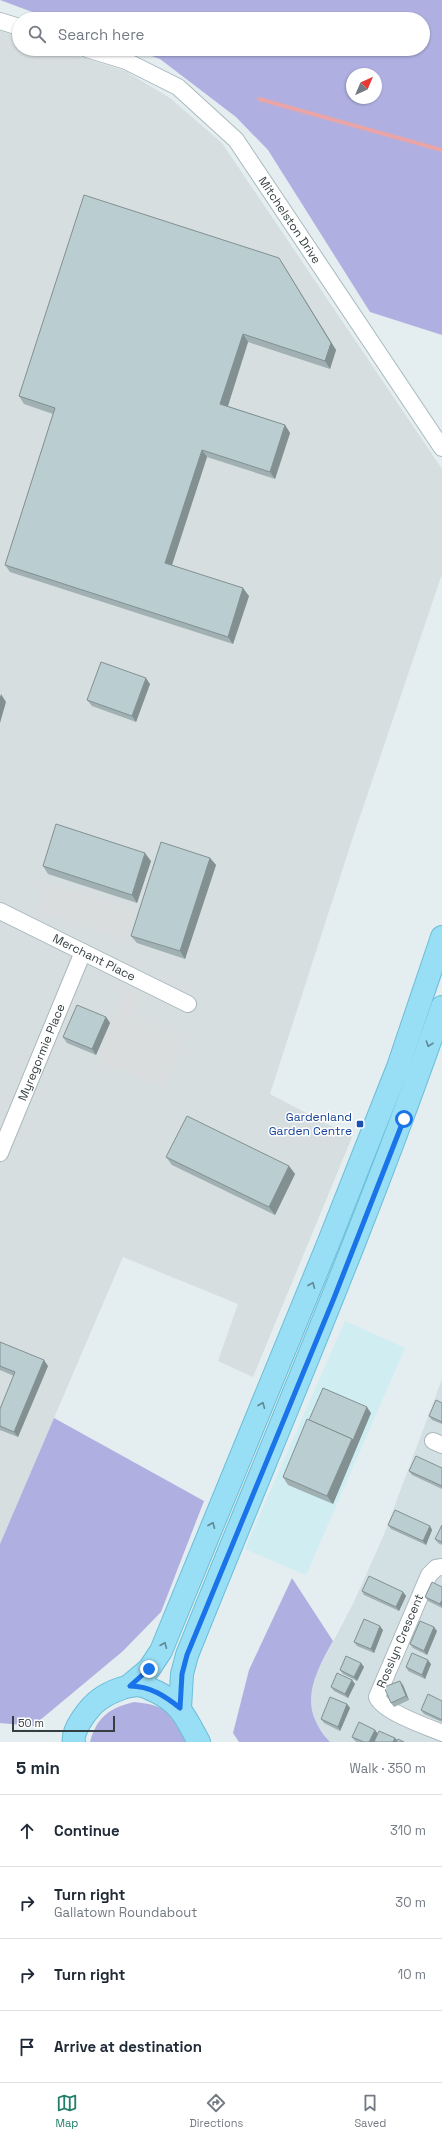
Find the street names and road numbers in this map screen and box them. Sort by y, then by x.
street label: Mitchelston Drive [255,174,324,267]
street label: Merchant Place [50,930,138,985]
street label: Myregormie Place [14,1001,69,1103]
street label: Rosslyn Crescent [373,1591,427,1691]

